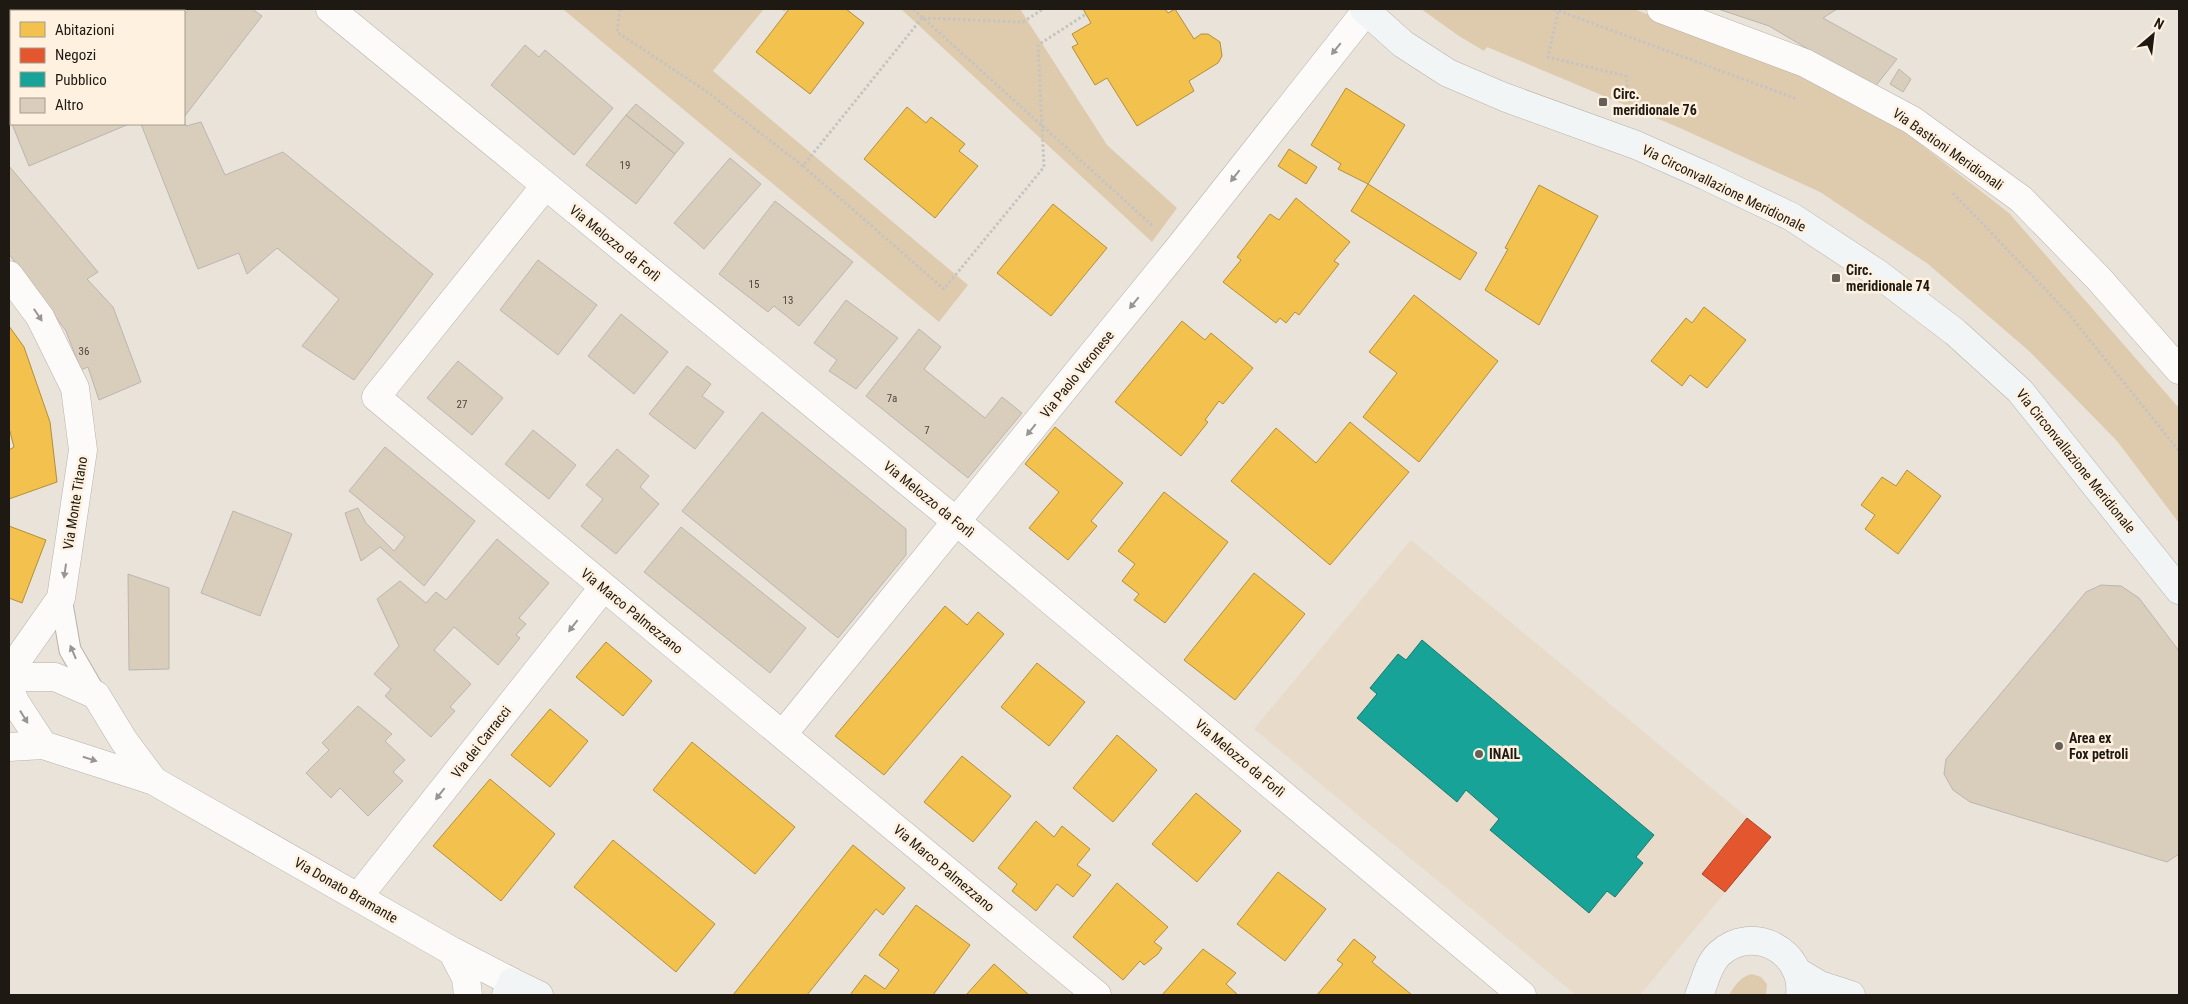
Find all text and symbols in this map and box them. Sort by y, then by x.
legend [10,10,185,125]
north arrow [2128,10,2178,60]
text: N [2152,14,2167,33]
text: Abitazioni [55,21,114,39]
one-way arrow [1330,42,1341,55]
text: Negozi [55,46,96,64]
text: Pubblico [55,71,107,89]
place label: Circ. meridionale 76 [1613,86,1697,118]
text: Altro [55,96,83,114]
marker: Circ. meridionale 76 [1597,96,1609,108]
street label: Via Bastioni Meridionali [1890,105,2006,193]
street label: Via Circonvallazione Meridionale [1639,141,1809,235]
house number: 19 [620,159,630,172]
one-way arrow [1229,169,1240,182]
street label: Via Melozzo da Forlì [566,202,664,284]
place label: Circ. meridionale 74 [1846,262,1930,294]
marker: Circ. meridionale 74 [1830,272,1842,284]
house number: 15 [749,278,759,291]
house number: 13 [783,294,793,307]
one-way arrow [1128,296,1139,309]
one-way arrow [33,308,43,321]
street label: Via Paolo Veronese [1037,327,1117,421]
house number: 36 [79,345,89,358]
street label: Via Circonvallazione Meridionale [2013,386,2139,536]
house number: 7a [887,392,897,405]
house number: 27 [457,398,467,411]
one-way arrow [1026,423,1037,436]
house number: 7 [924,424,930,437]
street label: Via Monte Titano [60,455,90,551]
street label: Via Melozzo da Forlì [880,458,978,540]
one-way arrow [61,563,69,579]
street label: Via Marco Palmezzano [578,565,686,657]
one-way arrow [568,619,578,633]
one-way arrow [68,645,76,659]
street label: Via dei Carracci [448,703,514,781]
one-way arrow [19,710,29,723]
street label: Via Melozzo da Forlì [1192,716,1288,800]
place label: Area ex Fox petroli [2069,730,2128,762]
marker: Area ex Fox petroli [2053,740,2065,752]
place label: INAIL [1489,746,1521,762]
marker: INAIL [1473,748,1485,760]
one-way arrow [83,756,98,764]
one-way arrow [434,787,445,800]
street label: Via Marco Palmezzano [890,821,998,915]
street label: Via Donato Bramante [291,854,401,926]

